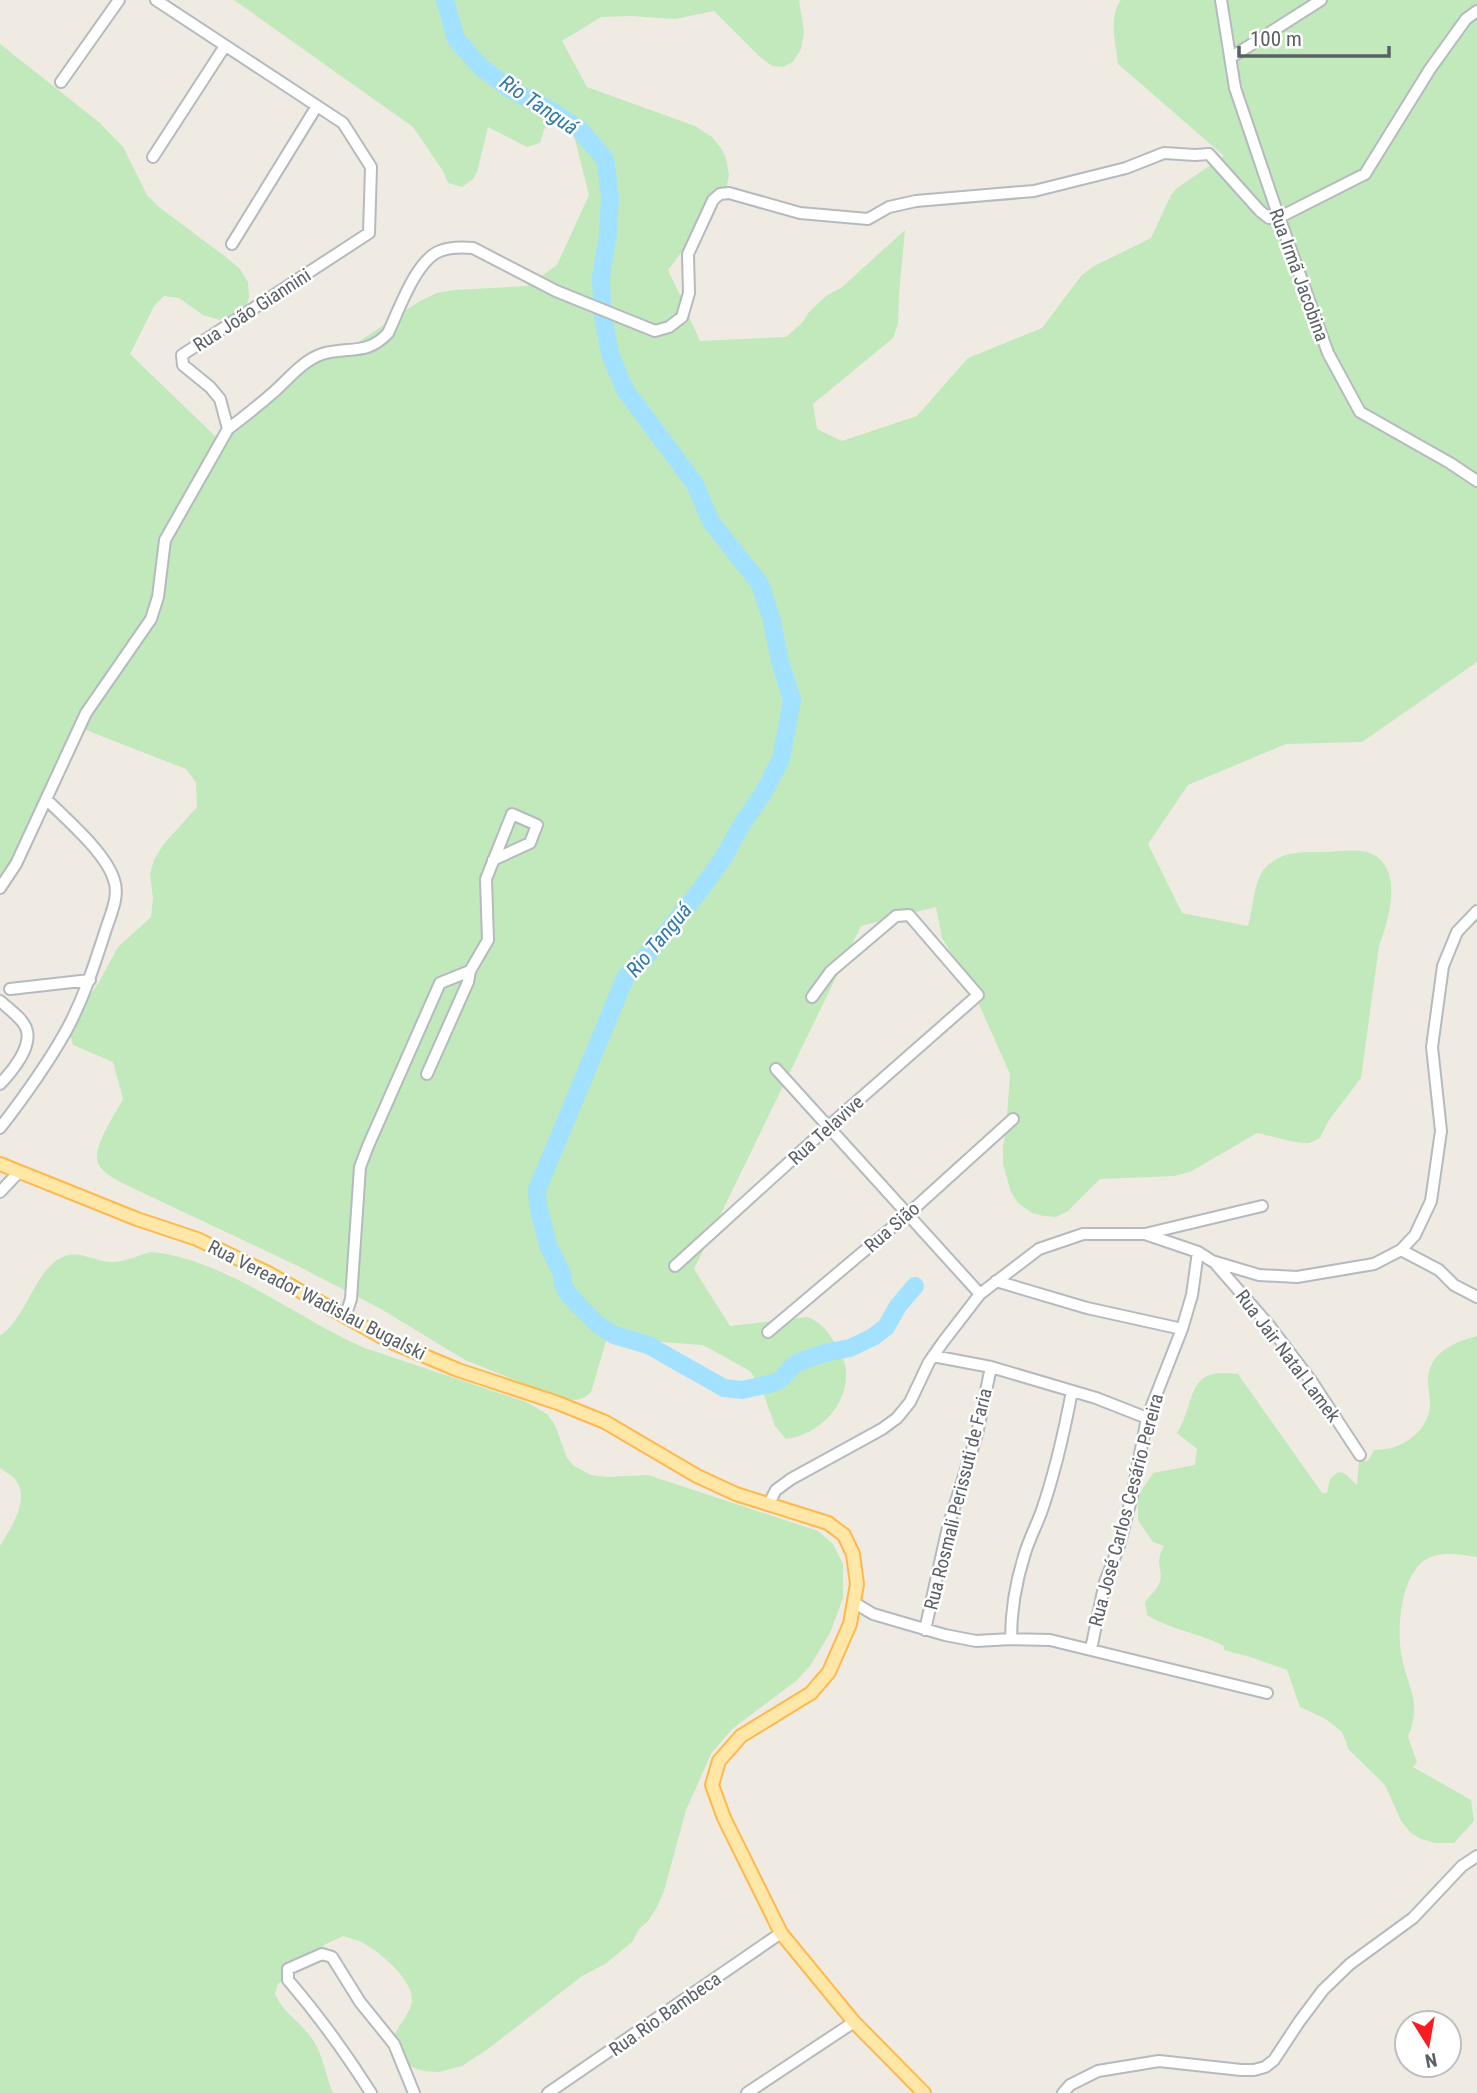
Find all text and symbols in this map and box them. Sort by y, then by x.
scale bar [1239,14,1390,58]
text: 100 m [1250,27,1302,51]
water label: Rio Tanguá [495,70,583,140]
street label: Rua Irmã Jacobina [1264,205,1334,345]
street label: Rua João Giannini [189,263,315,357]
water label: Rio Tanguá [621,898,697,982]
street label: Rua Telavive [784,1090,868,1170]
street label: Rua Sião [860,1197,924,1257]
street label: Rua Vereador Wadislau Bugalski [204,1235,430,1365]
street label: Rua Jair Natal Lamek [1231,1285,1346,1427]
street label: Rua Rosmali Perissuti de Faria [919,1386,997,1612]
street label: Rua José Carlos Cesário Pereira [1084,1391,1168,1629]
street label: Rua Rio Bambeca [605,1967,725,2061]
north arrow [1393,2009,1463,2079]
text: N [1423,2048,1439,2073]

